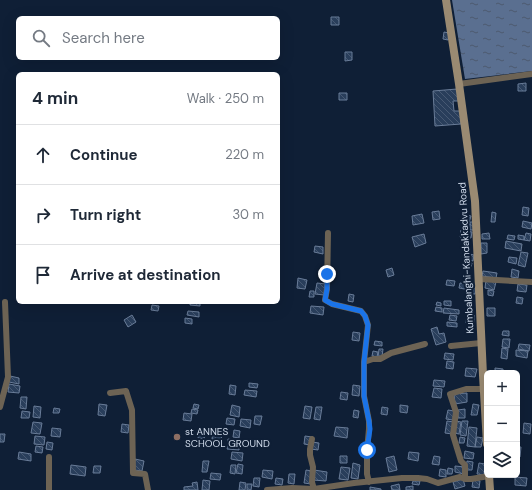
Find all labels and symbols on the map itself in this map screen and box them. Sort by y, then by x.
street label: Kumbalanghi-Kandakkadvu Road [456,182,476,334]
route end [318,265,336,283]
place label: st ANNES SCHOOL GROUND [185,425,270,450]
marker: st ANNES SCHOOL GROUND [172,432,182,442]
route start [358,441,376,459]

